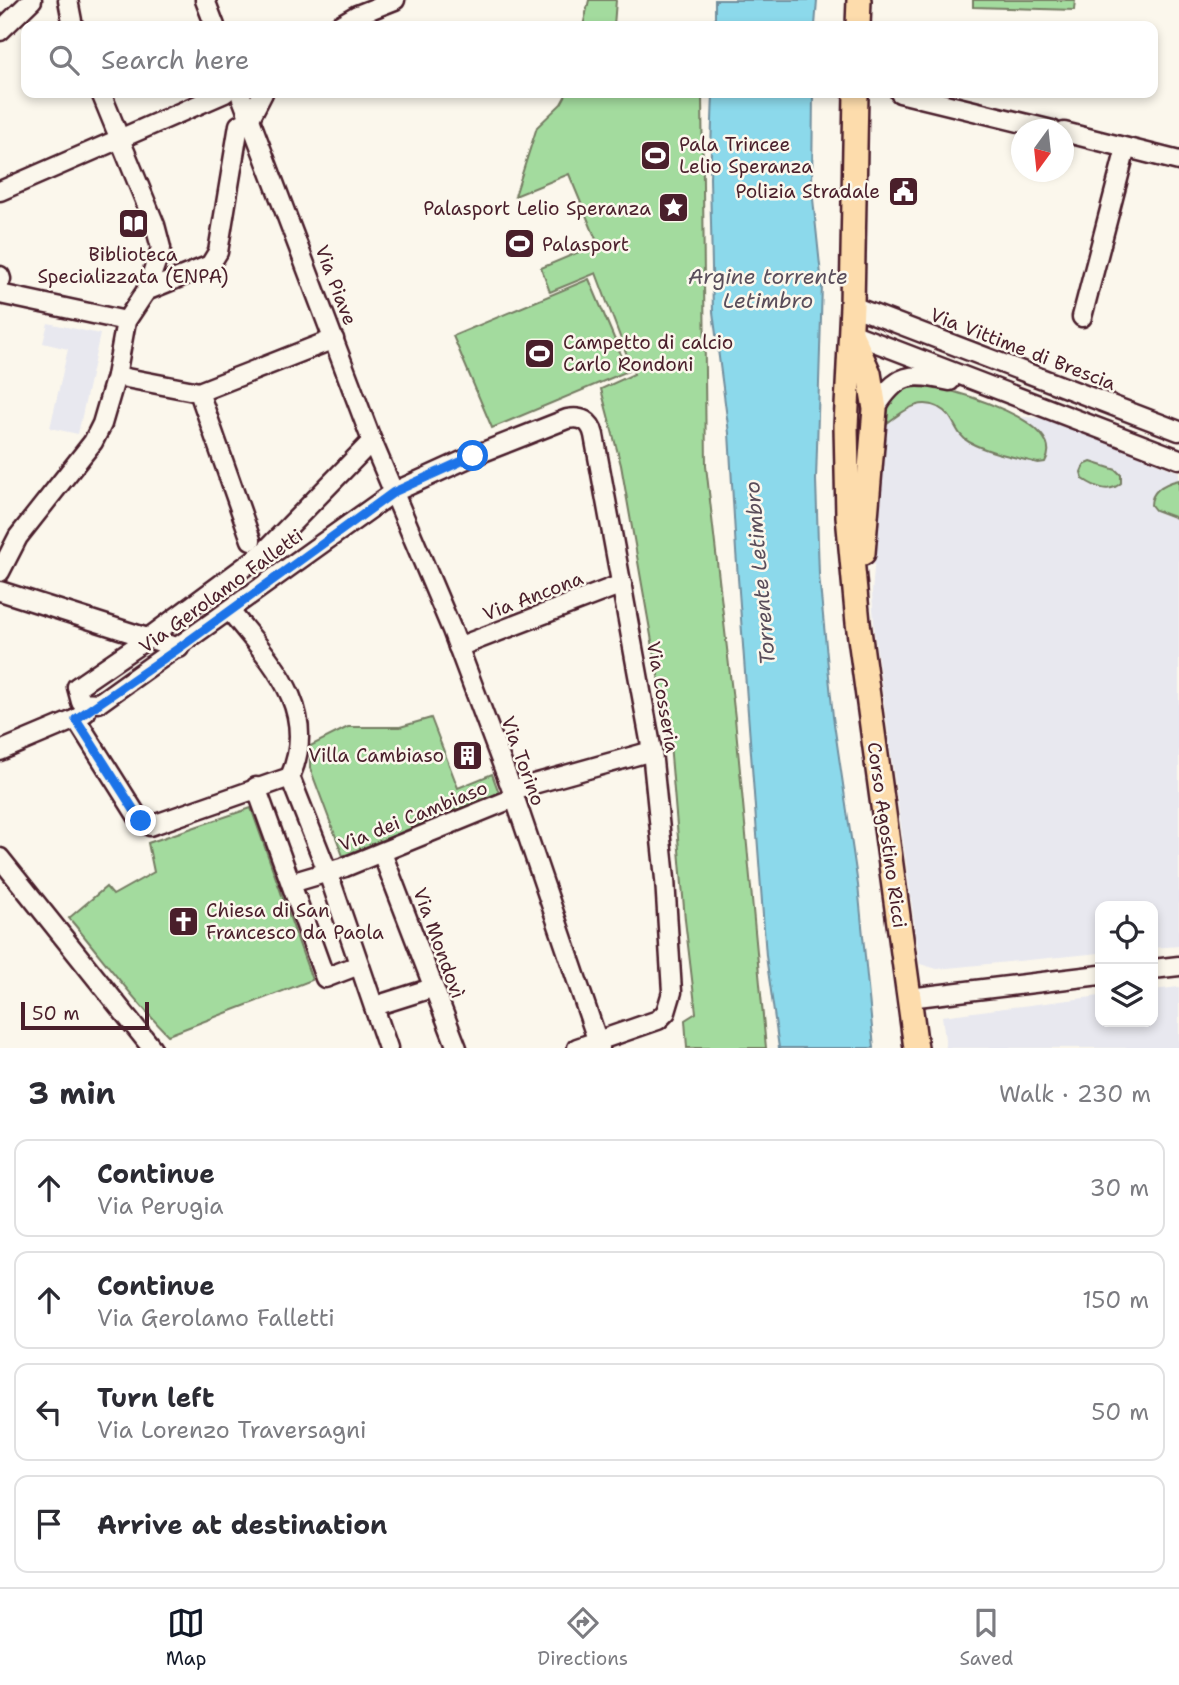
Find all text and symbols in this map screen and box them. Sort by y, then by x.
search box [21,21,1158,98]
icon: search [45,41,83,79]
text: Search here [101,42,250,77]
north arrow [1011,119,1074,182]
place label: Pala Trincee Lelio Speranza [679,132,813,179]
sports icon: Pala Trincee Lelio Speranza [639,138,673,172]
public building icon: Polizia Stradale [886,174,920,208]
place label: Polizia Stradale [735,179,880,204]
place icon: Palasport Lelio Speranza [657,191,691,225]
place label: Palasport Lelio Speranza [423,196,651,221]
library icon: Biblioteca Specializzata (ENPA) [116,206,150,240]
sports icon: Palasport [502,227,536,261]
place label: Palasport [542,232,629,257]
street label: Via Piave [309,241,363,329]
place label: Biblioteca Specializzata (ENPA) [37,242,229,289]
water label: Argine torrente Letimbro [688,263,848,315]
street label: Via Vittime di Brescia [927,302,1120,396]
place label: Campetto di calcio Carlo Rondoni [563,330,733,377]
sports icon: Campetto di calcio Carlo Rondoni [523,336,557,370]
route start [457,440,488,471]
water label: Torrente Letimbro [738,480,782,666]
street label: Via Gerolamo Falletti [134,523,308,659]
street label: Via Ancona [479,565,587,627]
street label: Via Cosseria [641,639,685,755]
street label: Via Torino [495,713,551,809]
building icon: Villa Cambiaso [450,738,484,772]
street label: Corso Agostino Ricci [862,740,912,930]
place label: Villa Cambiaso [308,743,444,768]
street label: Via dei Cambiaso [335,775,491,857]
route end [125,805,156,836]
street label: Via Mondovì [407,884,471,1002]
place label: Chiesa di San Francesco da Paola [206,898,384,945]
map controls [1095,901,1158,1027]
button: locate [1095,901,1158,964]
church icon: Chiesa di San Francesco da Paola [166,904,200,938]
button: layers [1095,964,1158,1027]
scale bar [21,999,149,1031]
text: 50 m [32,1001,80,1026]
text: 3 min [28,1073,115,1114]
text: Walk · 230 m [999,1079,1151,1109]
text: Continue [97,1156,215,1191]
icon: ahead [30,1169,68,1207]
text: 30 m [1090,1173,1149,1203]
text: Via Perugia [97,1191,224,1221]
text: Continue [97,1268,215,1303]
icon: ahead [30,1281,68,1319]
text: 150 m [1082,1285,1149,1315]
text: Via Gerolamo Falletti [97,1303,335,1333]
text: Turn left [97,1380,214,1415]
icon: left [30,1393,68,1431]
text: 50 m [1091,1397,1149,1427]
text: Via Lorenzo Traversagni [97,1415,367,1445]
icon: arrive [30,1505,68,1543]
text: Arrive at destination [97,1507,387,1542]
tab: Map [166,1604,206,1671]
tab: Directions [538,1604,628,1671]
tab: Saved [959,1604,1013,1671]

